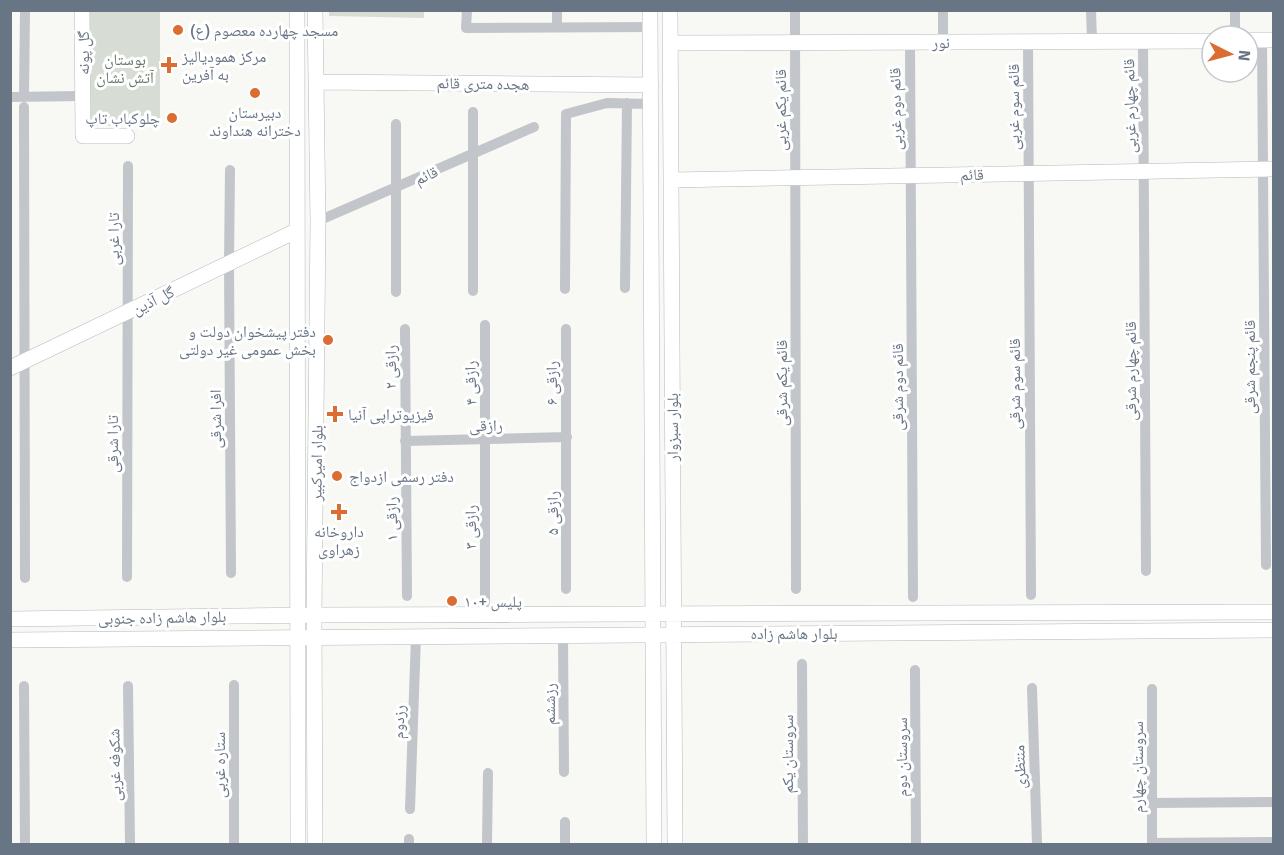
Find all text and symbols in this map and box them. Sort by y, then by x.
place label: مسجد چهارده معصوم (ع) [190,21,338,41]
marker: مسجد چهارده معصوم (ع) [171,23,185,37]
north arrow [1200,24,1260,84]
street label: گل پونه [74,31,94,75]
street label: نور [931,33,950,53]
place label: مرکز همودیالیز به آفرین [181,47,266,85]
text: N [1233,49,1254,62]
park label: بوستان آتش نشان [96,50,155,88]
marker: مرکز همودیالیز به آفرین [160,56,178,74]
street label: قائم چهارم غربی [1119,58,1141,154]
street label: قائم سوم غربی [1004,64,1024,150]
street label: قائم دوم غربی [885,68,907,150]
street label: قائم یکم غربی [771,69,791,151]
street label: هجده متری قائم [436,73,530,95]
marker: دبیرستان دخترانه هنداوند [248,86,262,100]
place label: دبیرستان دخترانه هنداوند [209,103,301,141]
place label: چلوکباب تاپ [85,109,160,129]
marker: چلوکباب تاپ [165,111,179,125]
street label: قائم [412,162,441,190]
street label: قائم [960,165,984,185]
street label: تارا غربی [104,212,124,265]
street label: گل آذین [129,282,178,320]
street label: قائم پنجم شرقی [1240,320,1260,414]
street label: قائم چهارم شرقی [1121,321,1141,421]
place label: دفتر پیشخوان دولت و بخش عمومی غیر دولتی [179,322,316,360]
marker: دفتر پیشخوان دولت و بخش عمومی غیر دولتی [321,333,335,347]
street label: قائم سوم شرقی [1005,338,1025,430]
street label: قائم یکم شرقی [772,340,792,426]
street label: قائم دوم شرقی [888,343,908,431]
street label: رازقی ۲ [381,345,401,389]
street label: رازقی ۴ [461,361,481,405]
street label: رازقی ۶ [542,361,562,405]
street label: افرا شرقی [206,389,226,449]
street label: بلوار سبزوار [663,393,683,462]
marker: فیزیوتراپی آنیا [326,405,344,423]
place label: فیزیوتراپی آنیا [348,405,434,425]
street label: تارا شرقی [103,415,123,473]
street label: رازقی [469,416,503,436]
street label: بلوار امیرکبیر [306,425,328,502]
place label: دفتر رسمی ازدواج [349,467,454,487]
marker: دفتر رسمی ازدواج [330,469,344,483]
street label: رازقی ۵ [543,491,563,535]
street label: رازقی ۱ [382,497,402,541]
marker: داروخانه زهراوی [332,505,346,519]
street label: رازقی ۳ [461,505,481,549]
place label: داروخانه زهراوی [314,522,364,560]
place label: پلیس +۱۰ [464,592,522,612]
marker: پلیس +۱۰ [445,594,459,608]
street label: بلوار هاشم زاده جنوبی [98,607,226,629]
street label: بلوار هاشم زاده [750,624,838,644]
street label: رزششم [540,683,560,725]
street label: رزدوم [388,705,410,740]
street label: سروستان یکم [778,715,798,794]
street label: سروستان دوم [892,717,912,797]
street label: سروستان چهارم [1128,721,1148,813]
street label: شکوفه غربی [104,728,126,802]
street label: ستاره غربی [210,732,230,798]
street label: منتظری [1009,745,1031,789]

